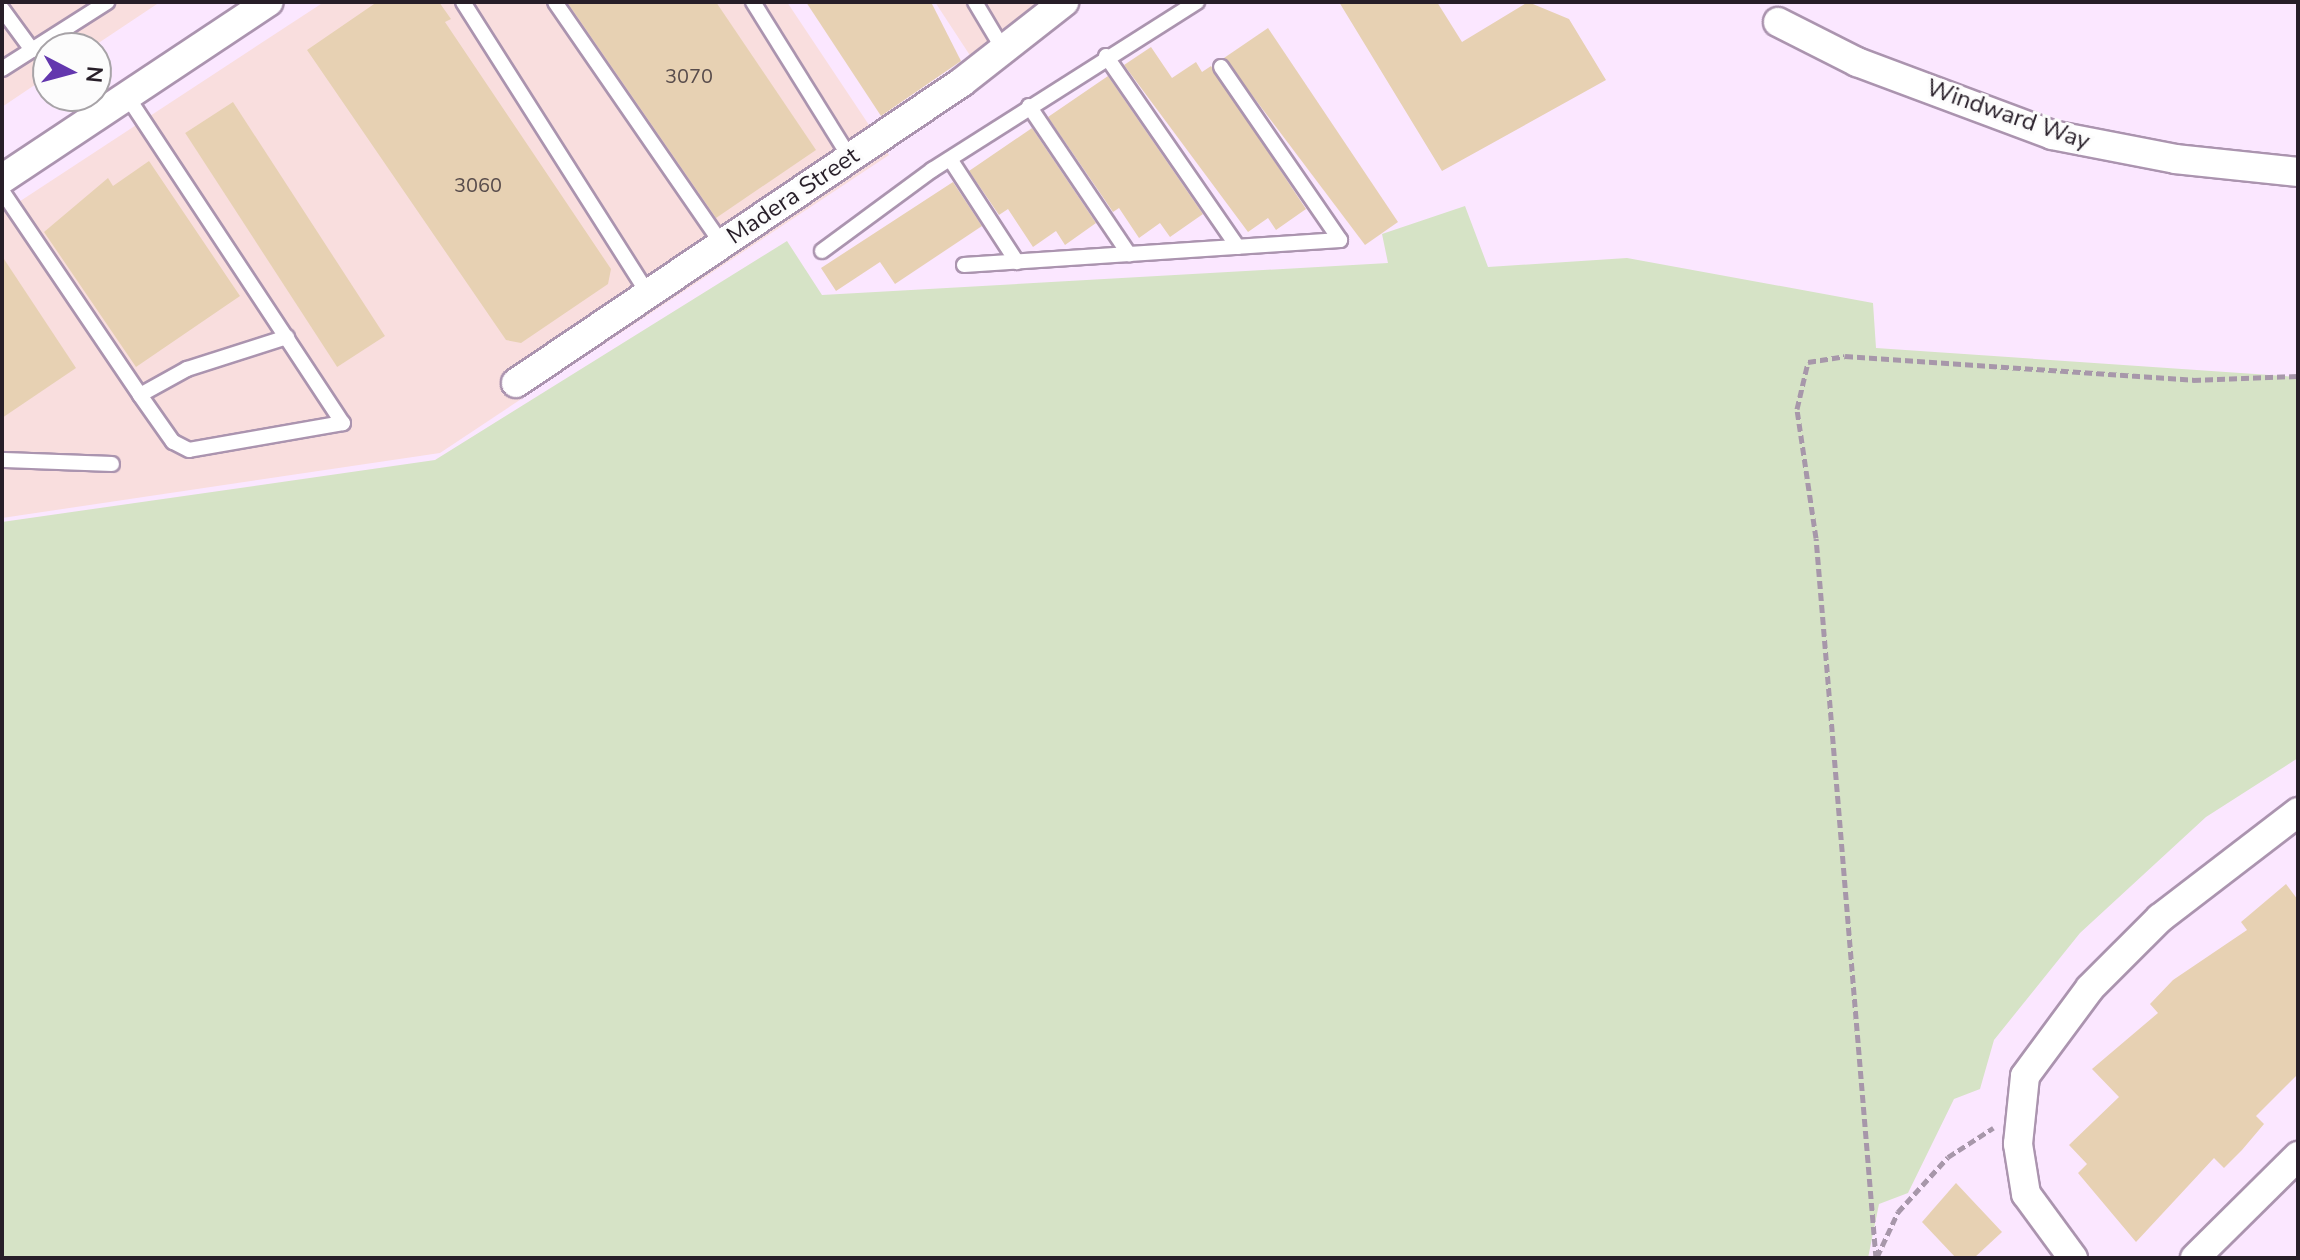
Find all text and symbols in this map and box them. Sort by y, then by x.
north arrow [32,32,112,112]
house number: 3070 [665,64,713,88]
text: N [78,65,110,84]
street label: Windward Way [1923,74,2093,156]
street label: Madera Street [722,141,864,251]
house number: 3060 [454,173,502,197]

